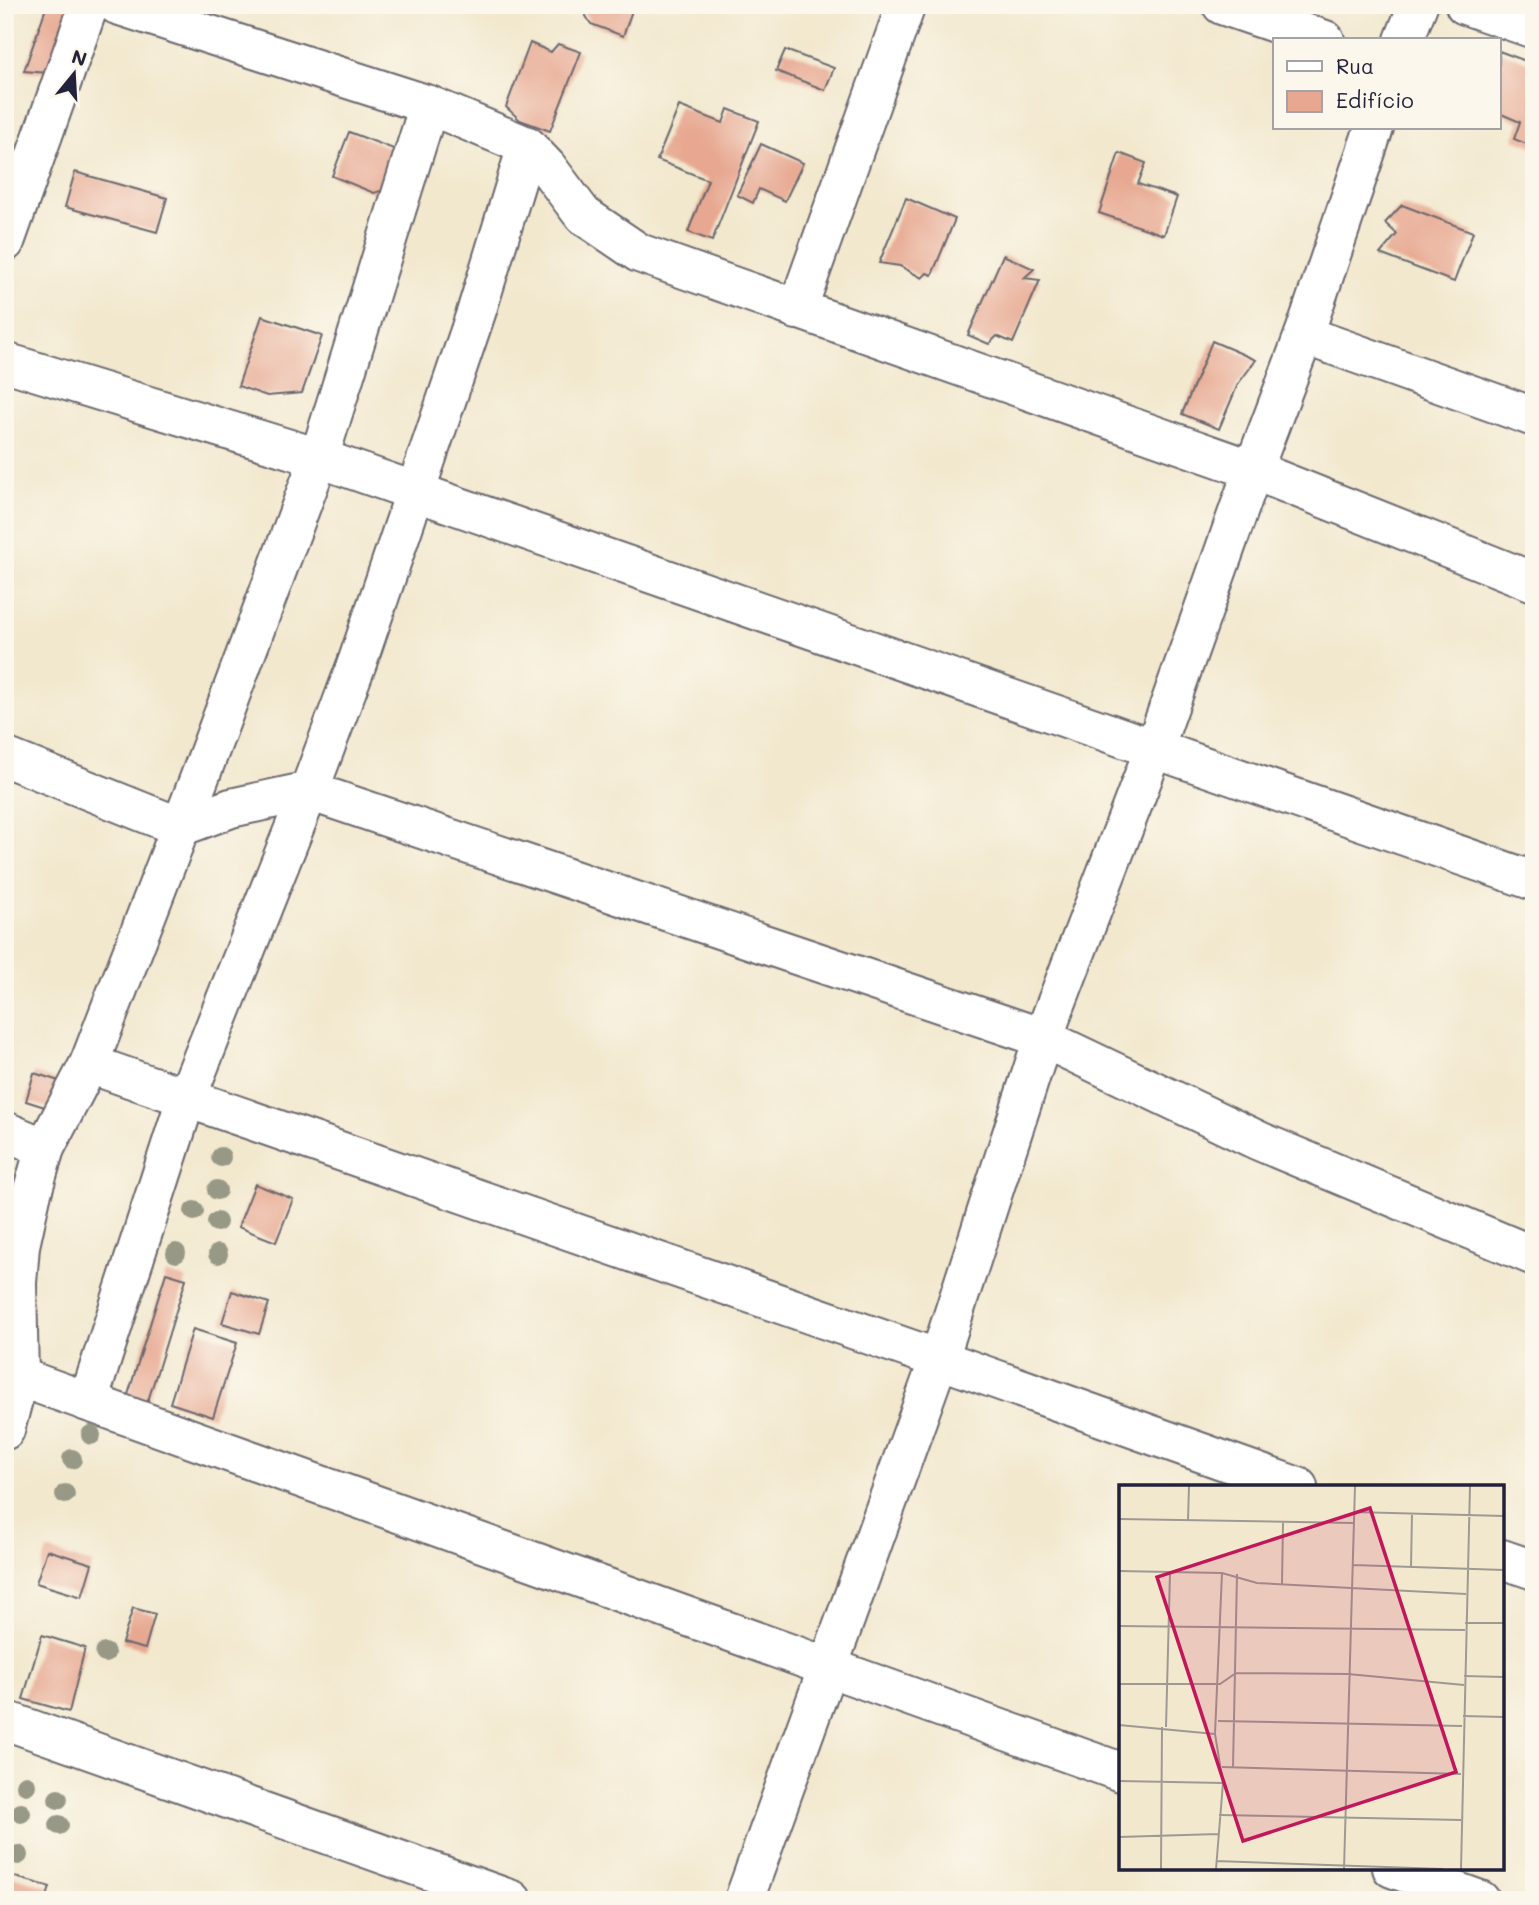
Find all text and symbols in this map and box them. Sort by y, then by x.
north arrow [38,38,108,108]
legend [1273,38,1500,130]
text: N [69,43,90,71]
text: Rua [1336,52,1374,79]
text: Edifício [1336,86,1414,113]
inset map [1119,1485,1504,1870]

